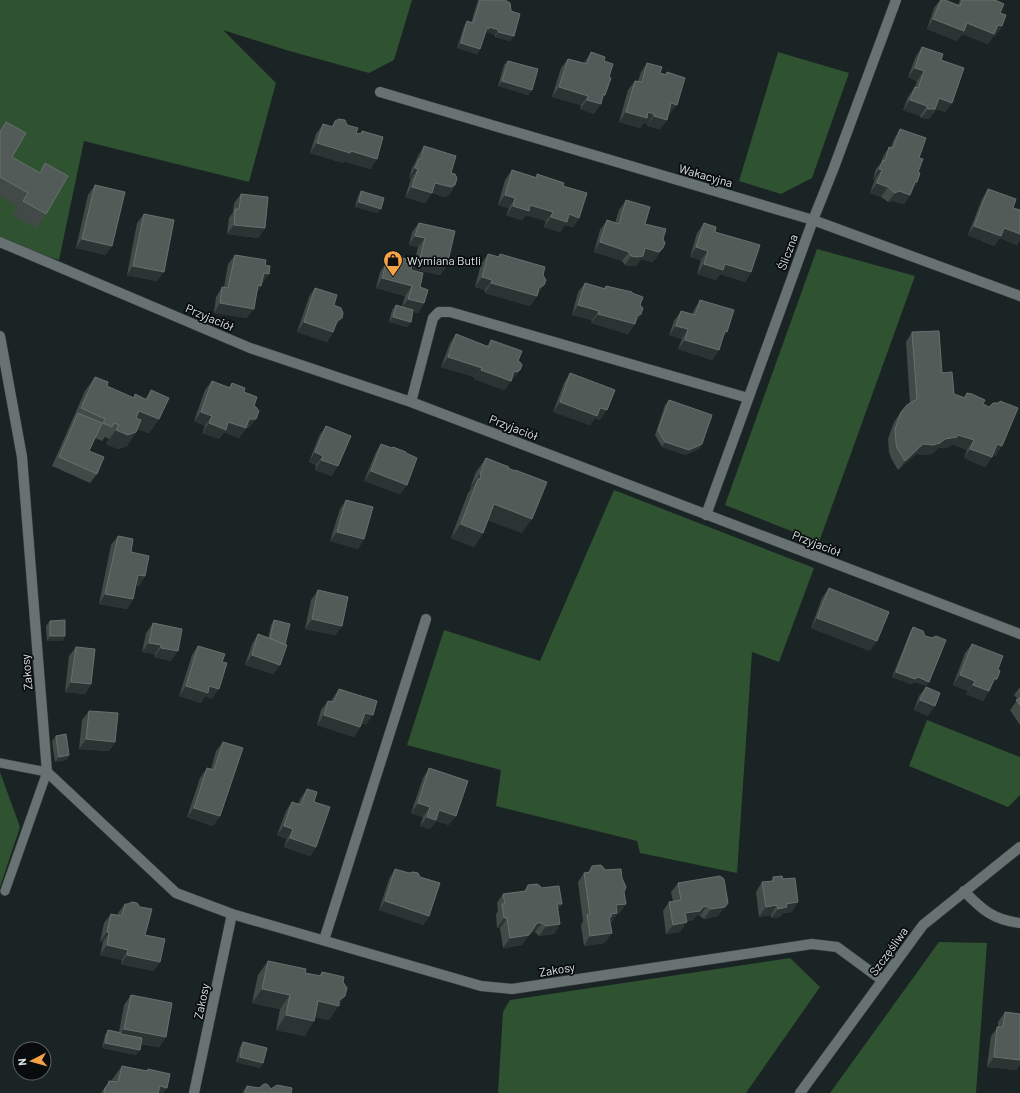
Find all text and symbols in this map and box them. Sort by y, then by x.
street label: Wakacyjna [677,161,735,189]
street label: Śliczna [774,232,800,272]
shop icon: Wymiana Butli [382,249,404,277]
place label: Wymiana Butli [407,253,481,267]
street label: Przyjaciół [184,301,236,333]
street label: Przyjaciół [488,411,540,443]
street label: Przyjaciół [791,527,843,559]
street label: Zakosy [17,653,35,691]
street label: Szczęśliwa [866,924,910,978]
street label: Zakosy [538,959,576,979]
street label: Zakosy [190,981,212,1020]
north arrow [12,1041,52,1081]
text: N [15,1058,28,1066]

